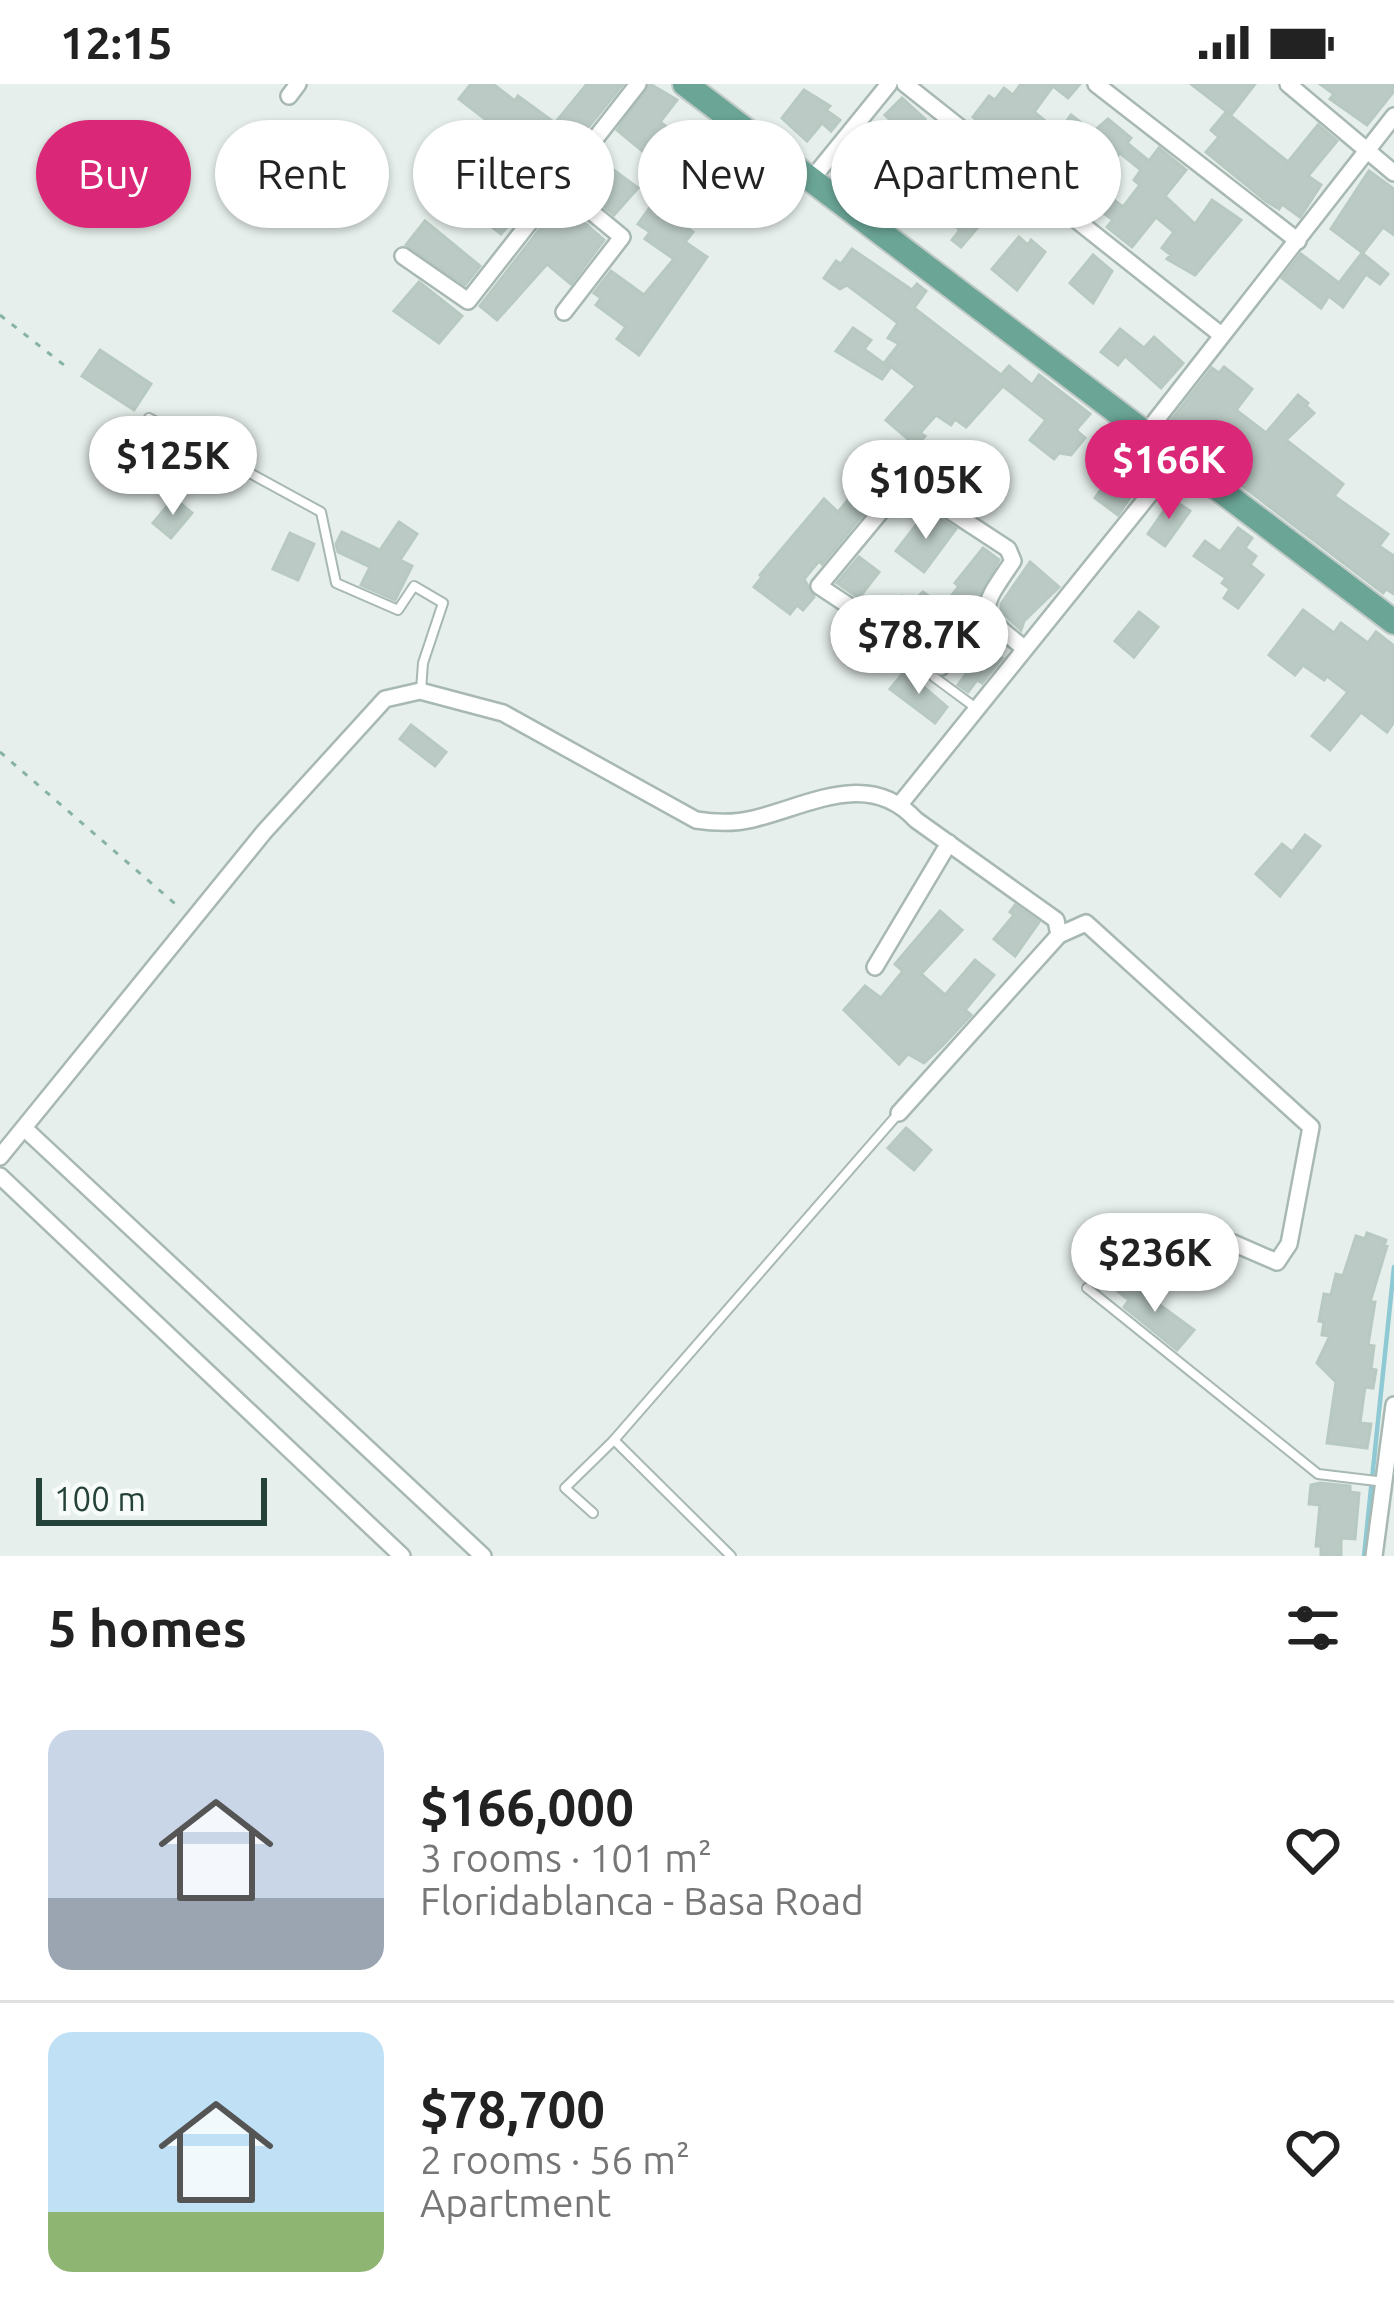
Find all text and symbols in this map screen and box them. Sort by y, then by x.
text: 12:15 [60,17,173,68]
chip: Buy [36,120,191,228]
chip: Rent [215,120,389,228]
chip: Filters [413,120,614,228]
chip: New [638,120,807,228]
chip: Apartment [831,120,1121,228]
pin: $125K [89,416,257,518]
pin: $166K [1085,420,1253,522]
text: $125K [116,433,230,476]
text: $166K [1112,437,1226,480]
pin: $105K [842,440,1010,542]
text: $105K [869,457,983,500]
pin: $78.7K [821,595,1017,697]
text: $78.7K [857,612,981,655]
pin: $236K [1071,1213,1239,1315]
text: $236K [1098,1230,1212,1273]
scale bar [36,1472,267,1525]
text: 100 m [54,1480,146,1517]
icon: filters [1280,1595,1346,1661]
text: 5 homes [48,1599,247,1657]
icon: home [144,1778,288,1922]
text: $166,000 [420,1778,634,1836]
icon: heart [1280,1817,1346,1883]
text: 3 rooms · 101 m² [420,1836,712,1879]
text: Floridablanca - Basa Road [420,1879,864,1922]
icon: home [144,2080,288,2224]
text: $78,700 [420,2080,605,2138]
icon: heart [1280,2119,1346,2185]
text: 2 rooms · 56 m² [420,2138,690,2181]
text: Apartment [420,2181,611,2224]

